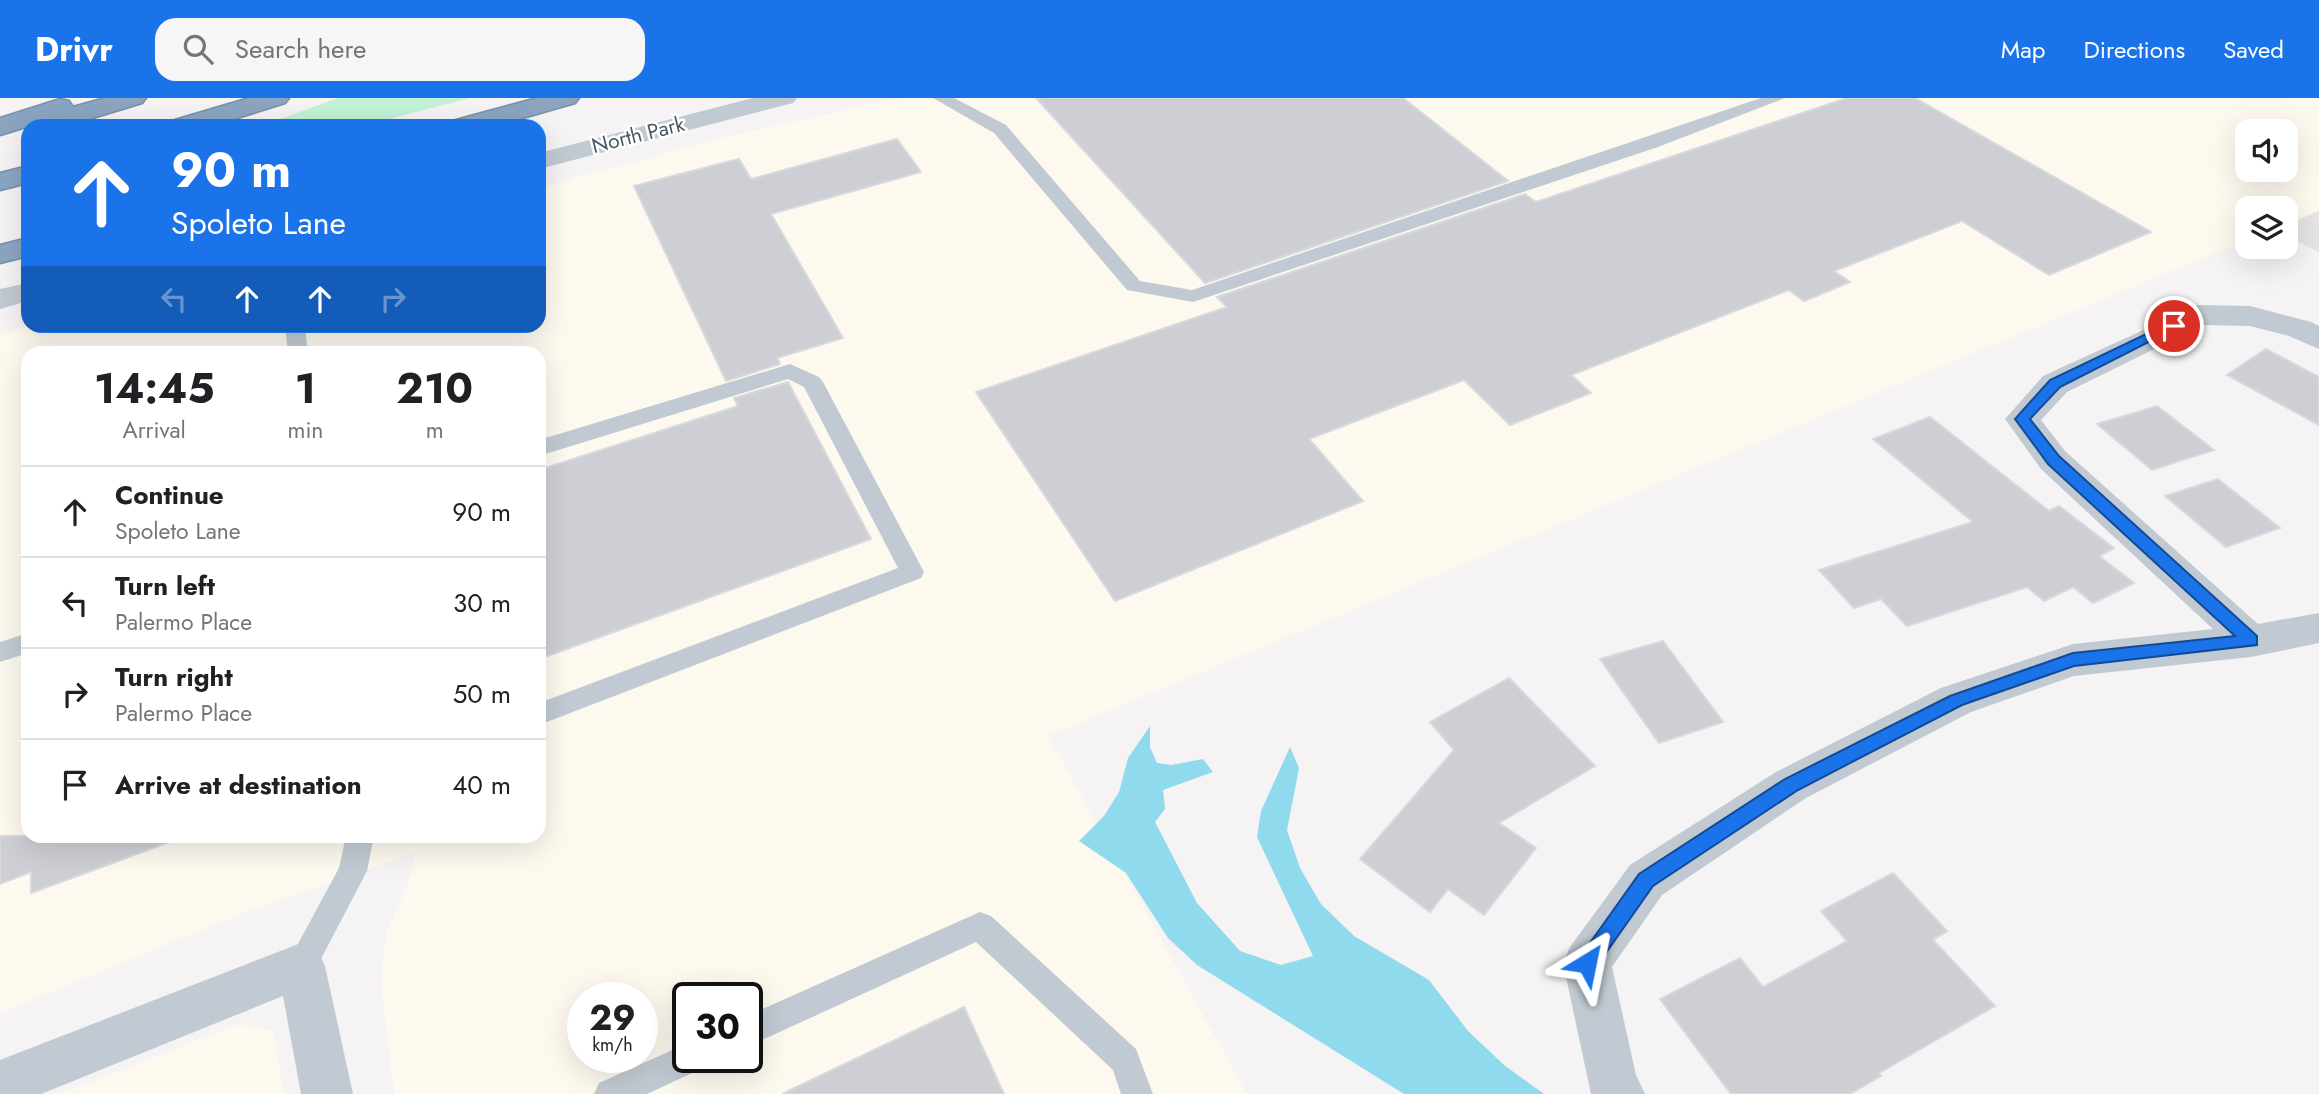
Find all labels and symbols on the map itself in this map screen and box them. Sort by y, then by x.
street label: North Park [588,109,688,161]
pin [2144,296,2204,356]
position arrow [1550,926,1624,1000]
speed limit sign: 30 [672,982,763,1073]

